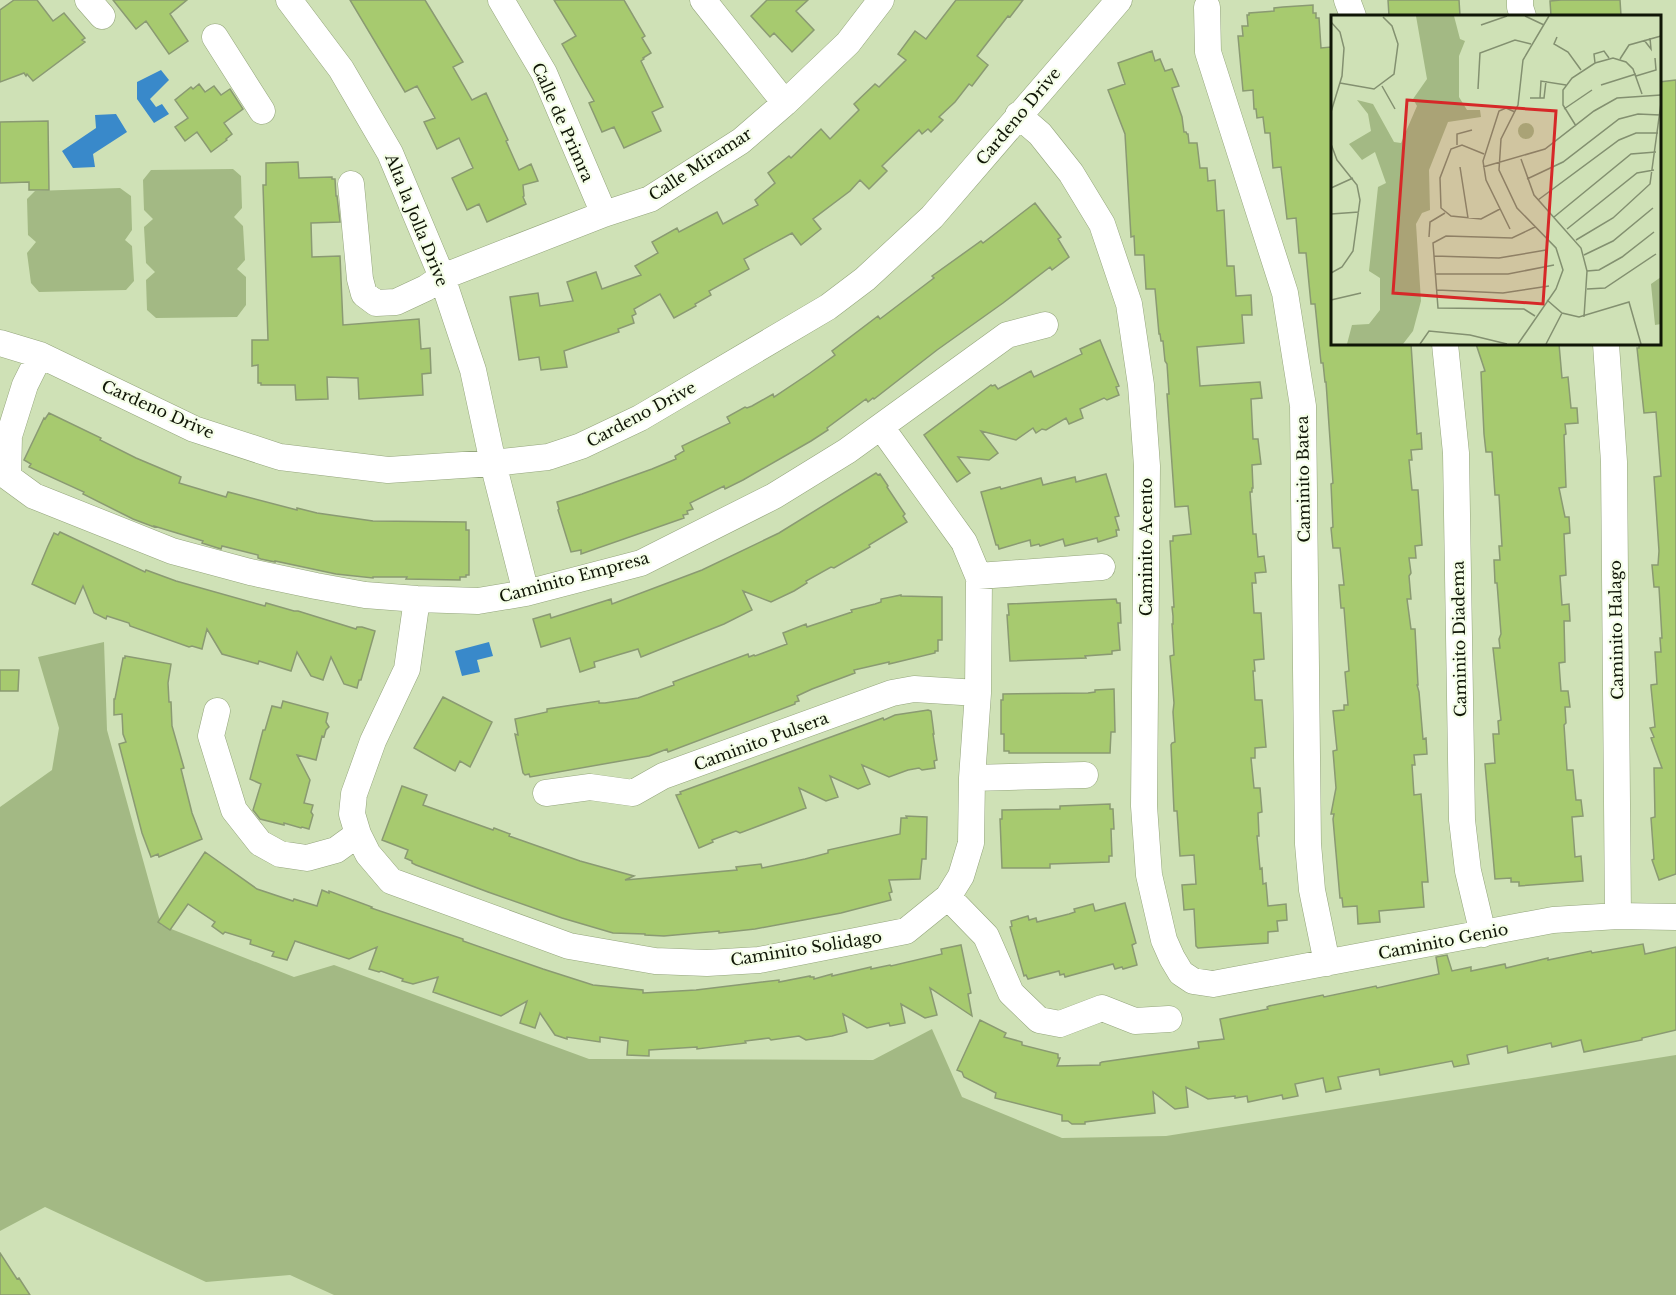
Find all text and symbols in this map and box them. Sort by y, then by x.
inset map [1331,15,1661,345]
street label: Calle de Primra [528,59,598,185]
street label: Cardeno Drive [971,63,1065,169]
street label: Calle Miramar [645,123,756,205]
street label: Alta la Jolla Drive [381,150,453,289]
street label: Cardeno Drive [99,375,217,443]
street label: Cardeno Drive [583,377,699,451]
street label: Caminito Batea [1292,415,1314,543]
street label: Caminito Acento [1136,478,1156,616]
street label: Caminito Empresa [497,547,651,607]
street label: Caminito Halago [1605,560,1627,700]
street label: Caminito Diadema [1448,561,1470,717]
street label: Caminito Pulsera [691,707,831,775]
street label: Caminito Genio [1376,919,1510,963]
street label: Caminito Solidago [729,926,883,970]

